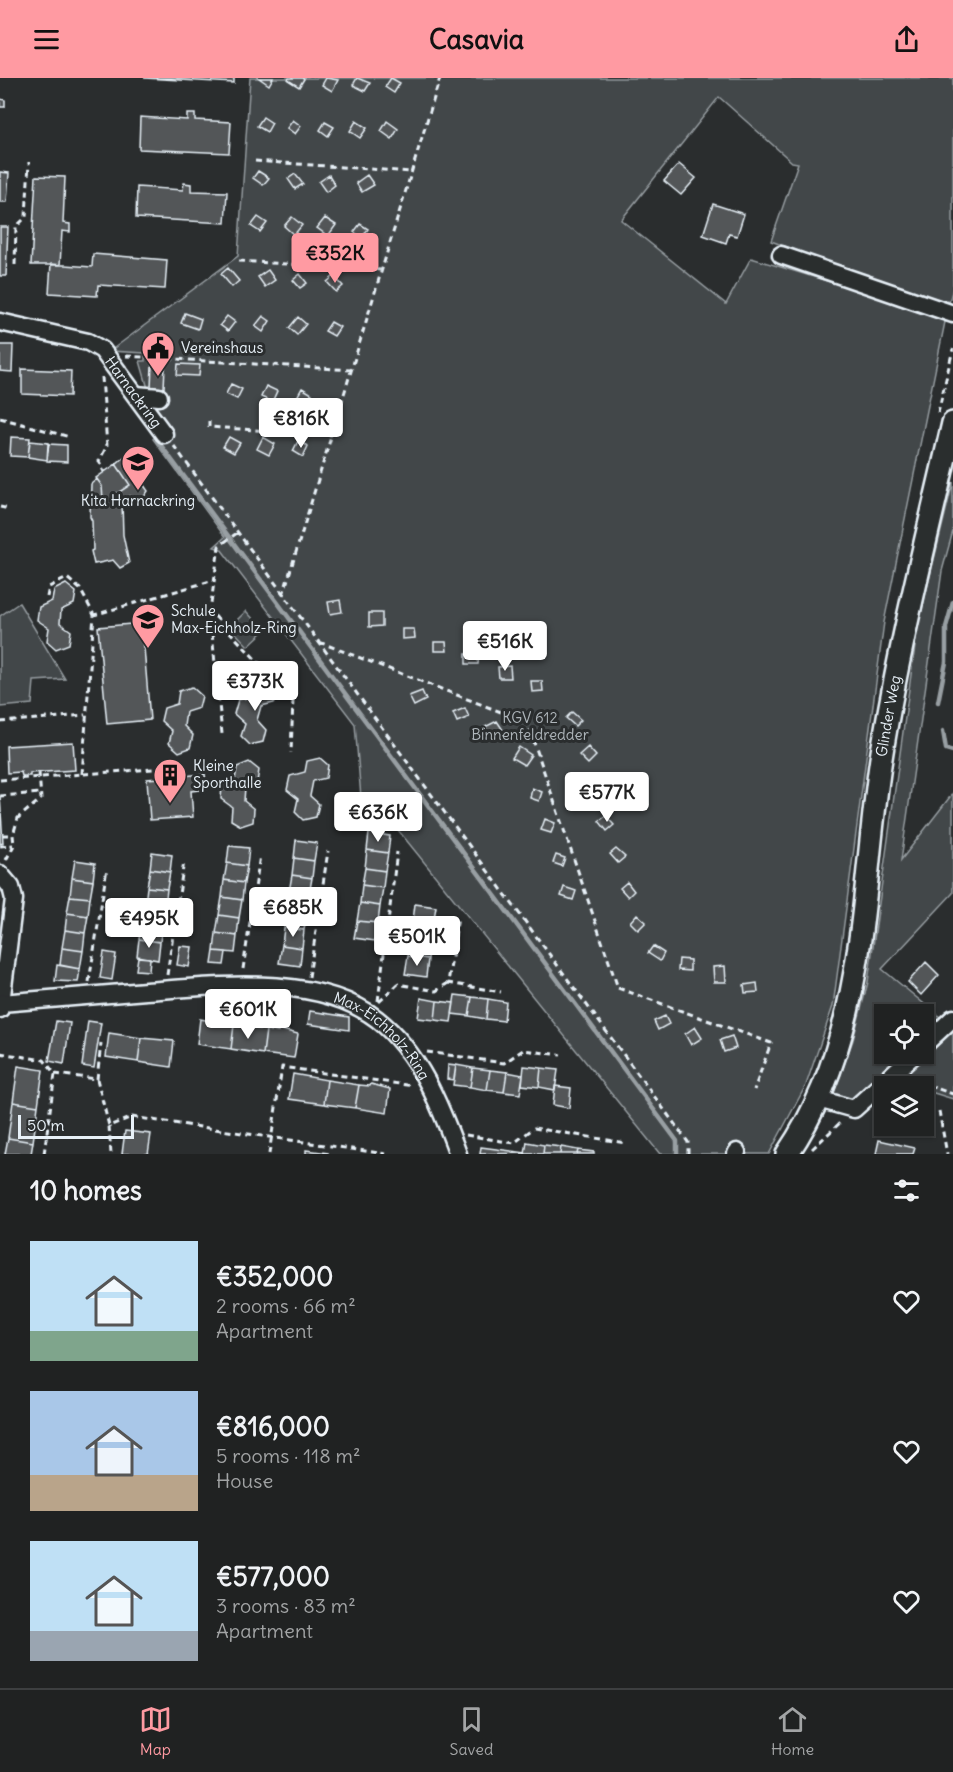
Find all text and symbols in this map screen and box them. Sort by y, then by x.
text: Casavia [429,22,524,56]
icon: menu [30,23,63,56]
icon: share [890,23,923,56]
pin: €352K [293,233,377,284]
text: €352K [305,240,365,265]
public building icon: Vereinshaus [140,330,176,377]
place label: Vereinshaus [181,338,263,357]
street label: Harnackring [101,352,166,432]
pin: €816K [259,398,343,449]
text: €816K [273,405,329,430]
school or university icon: Kita Harnackring [120,444,156,491]
place label: Kita Harnackring [81,491,195,510]
place label: Schule Max-Eichholz-Ring [171,601,297,637]
school or university icon: Schule Max-Eichholz-Ring [130,602,166,649]
pin: €516K [463,621,547,672]
text: €516K [477,628,533,653]
pin: €373K [213,661,297,712]
text: €373K [226,668,284,693]
street label: Glinder Weg [871,674,905,758]
park label: KGV 612 Binnenfeldredder [471,708,589,744]
place label: Kleine Sporthalle [193,756,262,792]
building icon: Kleine Sporthalle [152,757,188,804]
pin: €577K [565,772,649,823]
text: €577K [579,779,635,804]
pin: €636K [336,792,420,843]
text: €636K [348,799,408,824]
pin: €685K [251,887,335,938]
text: €685K [263,894,323,919]
pin: €495K [107,898,191,949]
text: €495K [119,905,179,930]
pin: €501K [375,916,459,967]
text: €501K [388,923,446,948]
street label: Max-Eichholz-Ring [331,988,434,1083]
pin: €601K [206,989,290,1040]
text: €601K [219,996,277,1021]
map controls [874,1004,934,1136]
button: locate [874,1004,934,1064]
button: layers [874,1076,934,1136]
scale bar [18,1112,134,1140]
text: 50 m [27,1115,65,1135]
text: 10 homes [30,1174,142,1207]
icon: filters [890,1174,923,1207]
text: €352,000 [216,1260,333,1293]
icon: home [78,1265,150,1337]
icon: heart [890,1285,923,1318]
text: 2 rooms · 66 m² [216,1293,356,1318]
text: Apartment [216,1318,313,1343]
text: €816,000 [216,1410,330,1443]
icon: home [78,1415,150,1487]
icon: heart [890,1435,923,1468]
text: 5 rooms · 118 m² [216,1443,361,1468]
text: House [216,1468,273,1493]
text: €577,000 [216,1560,330,1593]
icon: home [78,1565,150,1637]
icon: heart [890,1585,923,1618]
text: 3 rooms · 83 m² [216,1593,356,1618]
text: Apartment [216,1618,313,1643]
tab: Map [139,1703,172,1759]
tab: Saved [450,1703,493,1759]
tab: Home [771,1703,814,1759]

